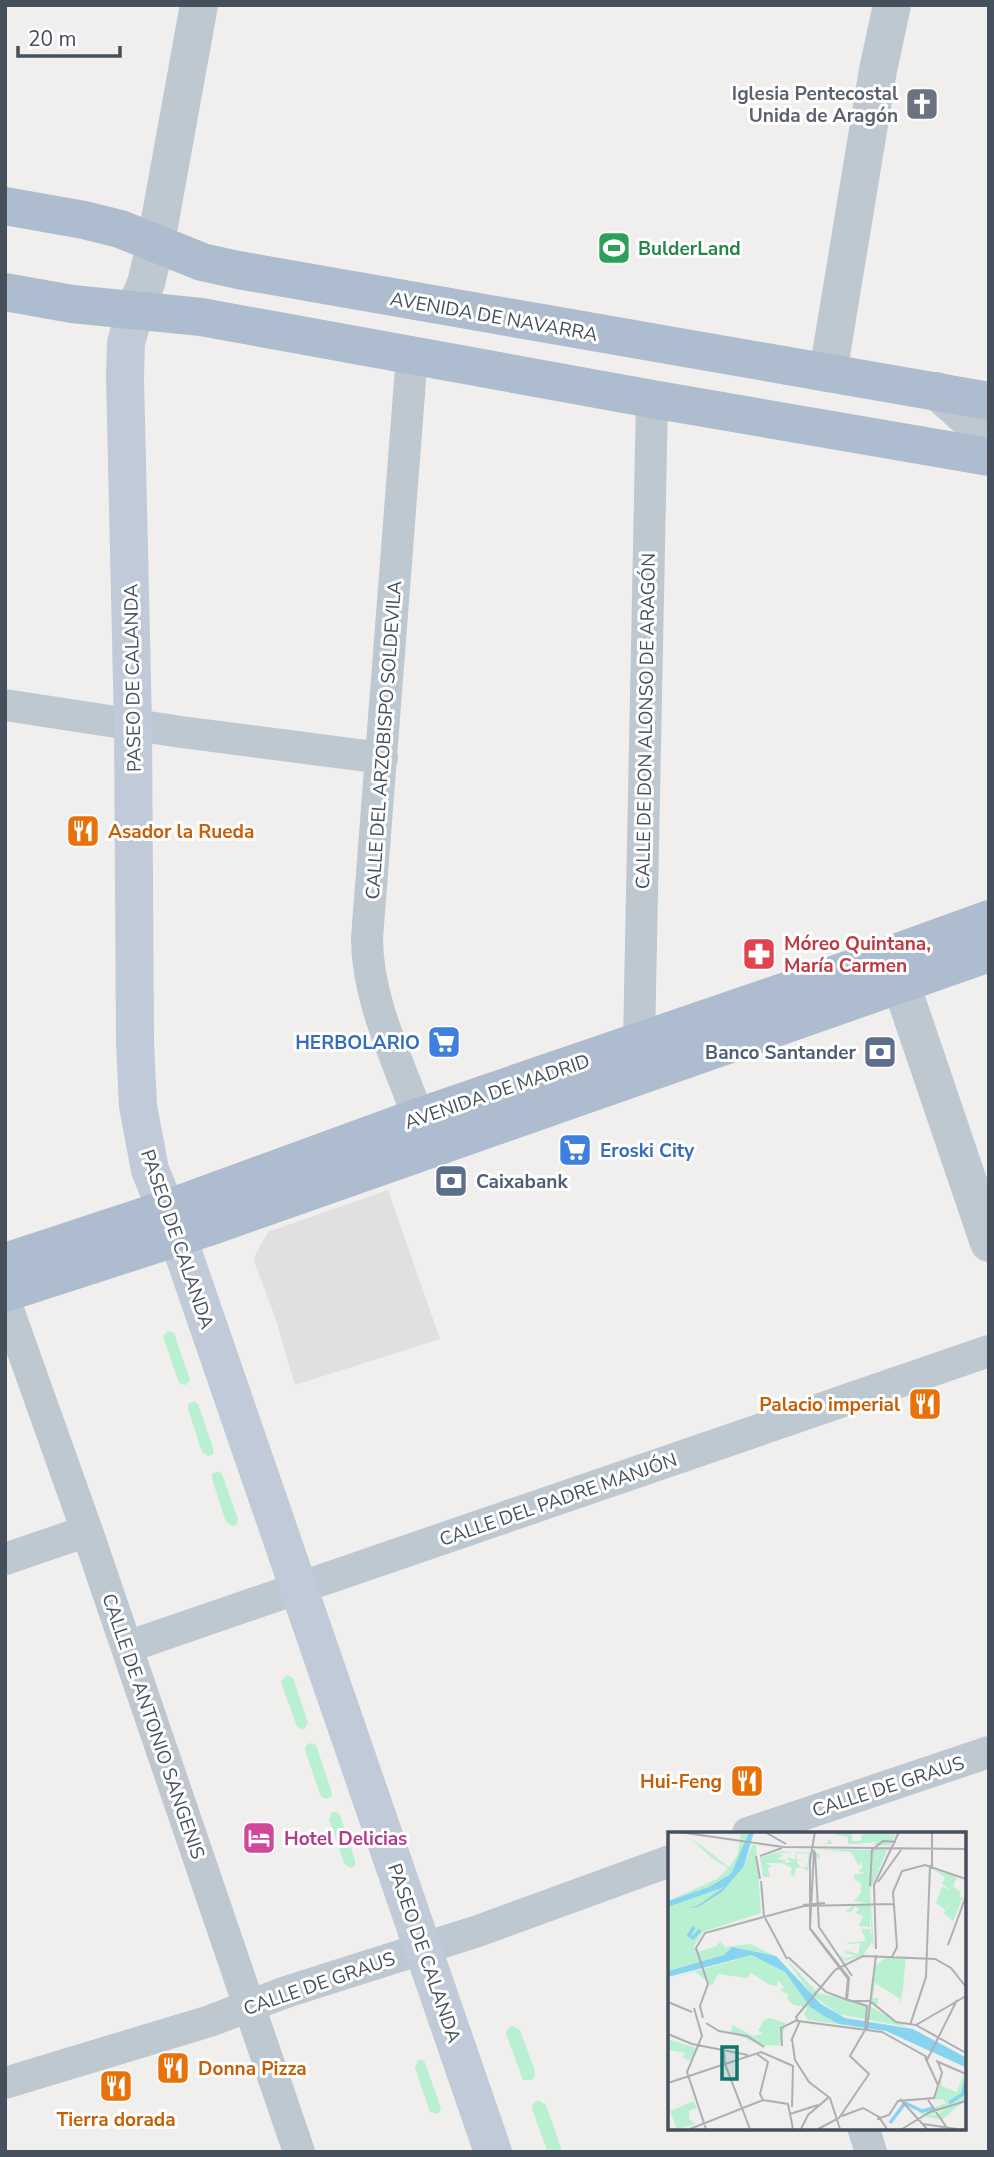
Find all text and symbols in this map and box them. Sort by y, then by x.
scale bar [18,14,119,58]
text: 20 m [28,25,77,53]
place label: Iglesia Pentecostal Unida de Aragón [732,81,898,129]
church icon: Iglesia Pentecostal Unida de Aragón [903,85,941,123]
sports icon: BulderLand [595,229,633,267]
place label: BulderLand [638,236,741,262]
street label: AVENIDA DE NAVARRA [388,286,600,348]
street label: CALLE DE DON ALONSO DE ARAGÓN [630,553,662,889]
street label: CALLE DEL ARZOBISPO SOLDEVILA [360,580,408,900]
street label: PASEO DE CALANDA [118,583,148,772]
restaurant icon: Asador la Rueda [64,812,102,850]
place label: Asador la Rueda [108,819,254,845]
place label: Móreo Quintana, María Carmen [784,931,931,979]
pharmacy icon: Móreo Quintana, María Carmen [740,935,778,973]
supermarket icon: HERBOLARIO [425,1023,463,1061]
place label: HERBOLARIO [295,1030,420,1056]
bank icon: Banco Santander [861,1033,899,1071]
place label: Banco Santander [705,1040,857,1066]
street label: AVENIDA DE MADRID [401,1048,593,1136]
supermarket icon: Eroski City [556,1131,594,1169]
place label: Eroski City [600,1138,695,1164]
street label: PASEO DE CALANDA [134,1146,220,1333]
bank icon: Caixabank [432,1162,470,1200]
place label: Caixabank [476,1169,568,1195]
restaurant icon: Palacio imperial [906,1385,944,1423]
place label: Palacio imperial [759,1392,900,1418]
street label: CALLE DEL PADRE MANJÓN [436,1447,681,1553]
street label: CALLE DE ANTONIO SANGENIS [95,1590,211,1863]
street label: CALLE DE GRAUS [809,1750,968,1824]
restaurant icon: Hui-Feng [728,1762,766,1800]
place label: Hui-Feng [640,1769,722,1795]
hotel icon: Hotel Delicias [240,1819,278,1857]
place label: Hotel Delicias [284,1826,407,1852]
inset map [668,1832,966,2129]
street label: PASEO DE CALANDA [381,1860,467,2047]
street label: CALLE DE GRAUS [240,1946,399,2022]
restaurant icon: Donna Pizza [154,2049,192,2087]
place label: Donna Pizza [198,2056,307,2082]
restaurant icon: Tierra dorada [97,2067,135,2105]
place label: Tierra dorada [56,2107,176,2133]

